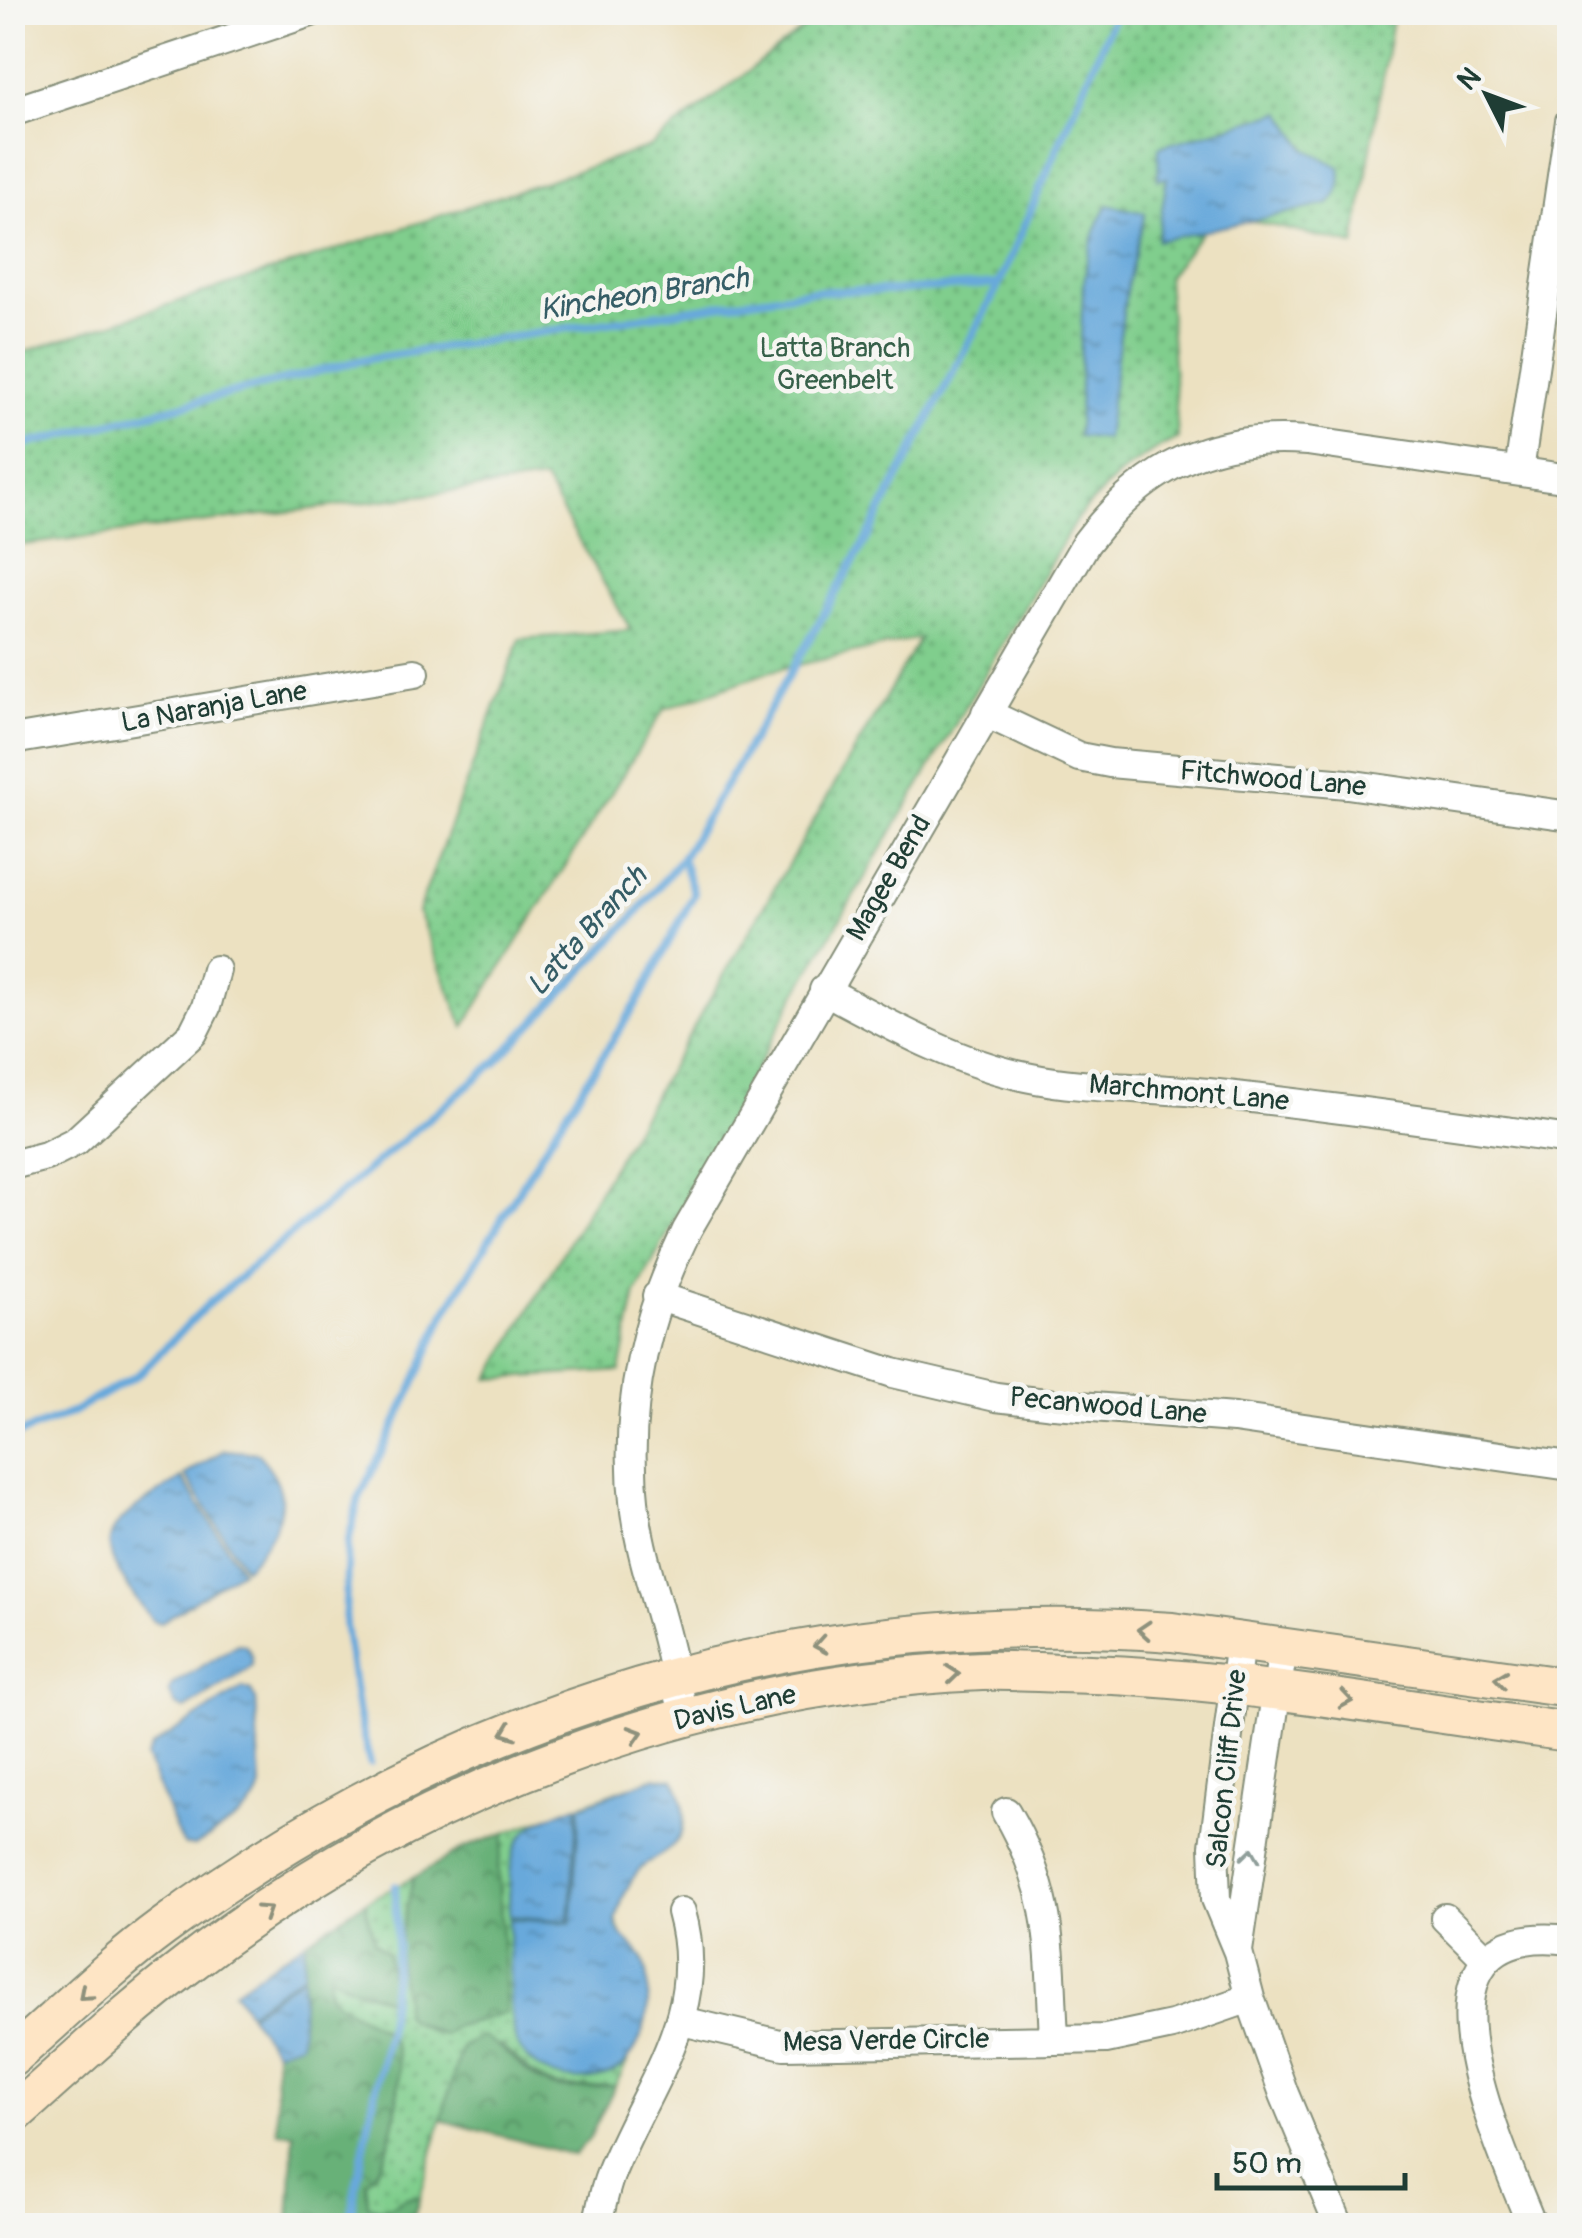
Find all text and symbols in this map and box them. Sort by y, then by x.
north arrow [1437,45,1537,145]
text: N [1450,61,1489,98]
water label: Kincheon Branch [537,259,753,329]
park label: Latta Branch Greenbelt [760,331,910,398]
street label: La Naranja Lane [118,673,310,741]
street label: Fitchwood Lane [1178,753,1368,805]
street label: Magee Bend [839,809,939,947]
water label: Latta Branch [519,857,656,1003]
street label: Marchmont Lane [1087,1067,1291,1119]
street label: Pecanwood Lane [1008,1380,1208,1432]
one-way arrow [1135,1619,1151,1641]
one-way arrow [812,1634,828,1655]
one-way arrow [946,1663,962,1685]
street label: Salcon Cliff Drive [1199,1668,1255,1870]
one-way arrow [1492,1669,1509,1690]
street label: Davis Lane [670,1677,800,1739]
one-way arrow [1338,1689,1355,1710]
one-way arrow [500,1720,517,1741]
one-way arrow [626,1725,643,1746]
one-way arrow [1239,1847,1260,1864]
one-way arrow [254,1904,272,1923]
one-way arrow [79,1982,97,2000]
street label: Mesa Verde Circle [782,2022,990,2060]
scale bar [1217,2128,1404,2190]
text: 50 m [1232,2145,1302,2182]

